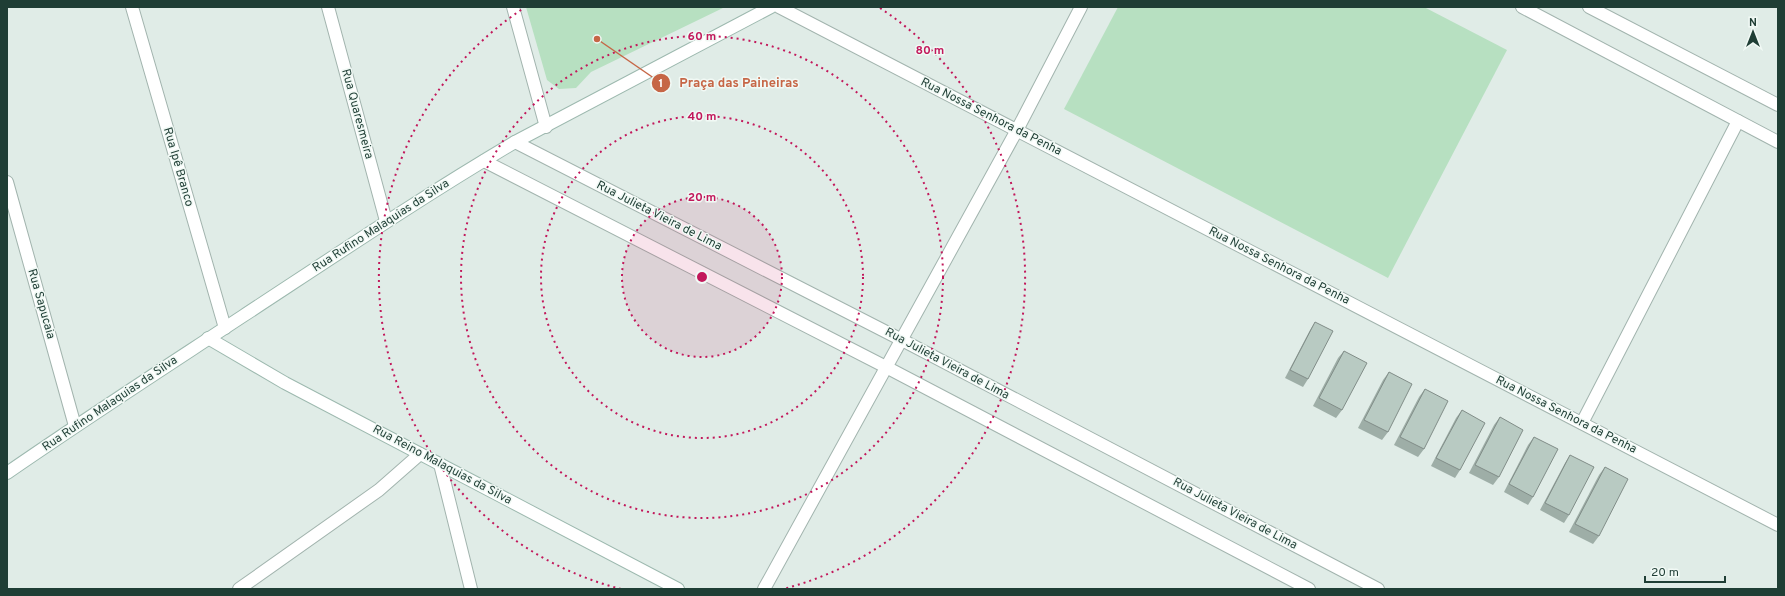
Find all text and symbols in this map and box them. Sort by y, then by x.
north arrow [1733,12,1773,52]
text: N [1749,16,1757,30]
text: 60 m [688,29,716,45]
text: 80 m [916,43,944,59]
street label: Rua Quaresmeira [337,67,377,161]
callout: Praça das Paineiras [651,70,806,95]
street label: Rua Nossa Senhora da Penha [918,74,1064,160]
text: 1 [659,76,663,92]
text: Praça das Paineiras [679,76,799,92]
text: 40 m [687,109,717,125]
street label: Rua Ipê Branco [159,125,197,209]
street label: Rua Rufino Malaquias da Silva [310,176,452,276]
street label: Rua Julieta Vieira de Lima [593,177,725,255]
text: 20 m [688,190,716,206]
street label: Rua Nossa Senhora da Penha [1206,223,1352,309]
street label: Rua Sapucaia [23,267,59,341]
centre of rings [695,270,709,284]
street label: Rua Julieta Vieira de Lima [882,324,1012,404]
street label: Rua Rufino Malaquias da Silva [39,353,181,455]
street label: Rua Nossa Senhora da Penha [1493,372,1639,458]
street label: Rua Reino Malaquias da Silva [370,421,514,509]
street label: Rua Julieta Vieira de Lima [1170,474,1300,554]
scale bar [1645,558,1725,584]
text: 20 m [1651,565,1679,581]

